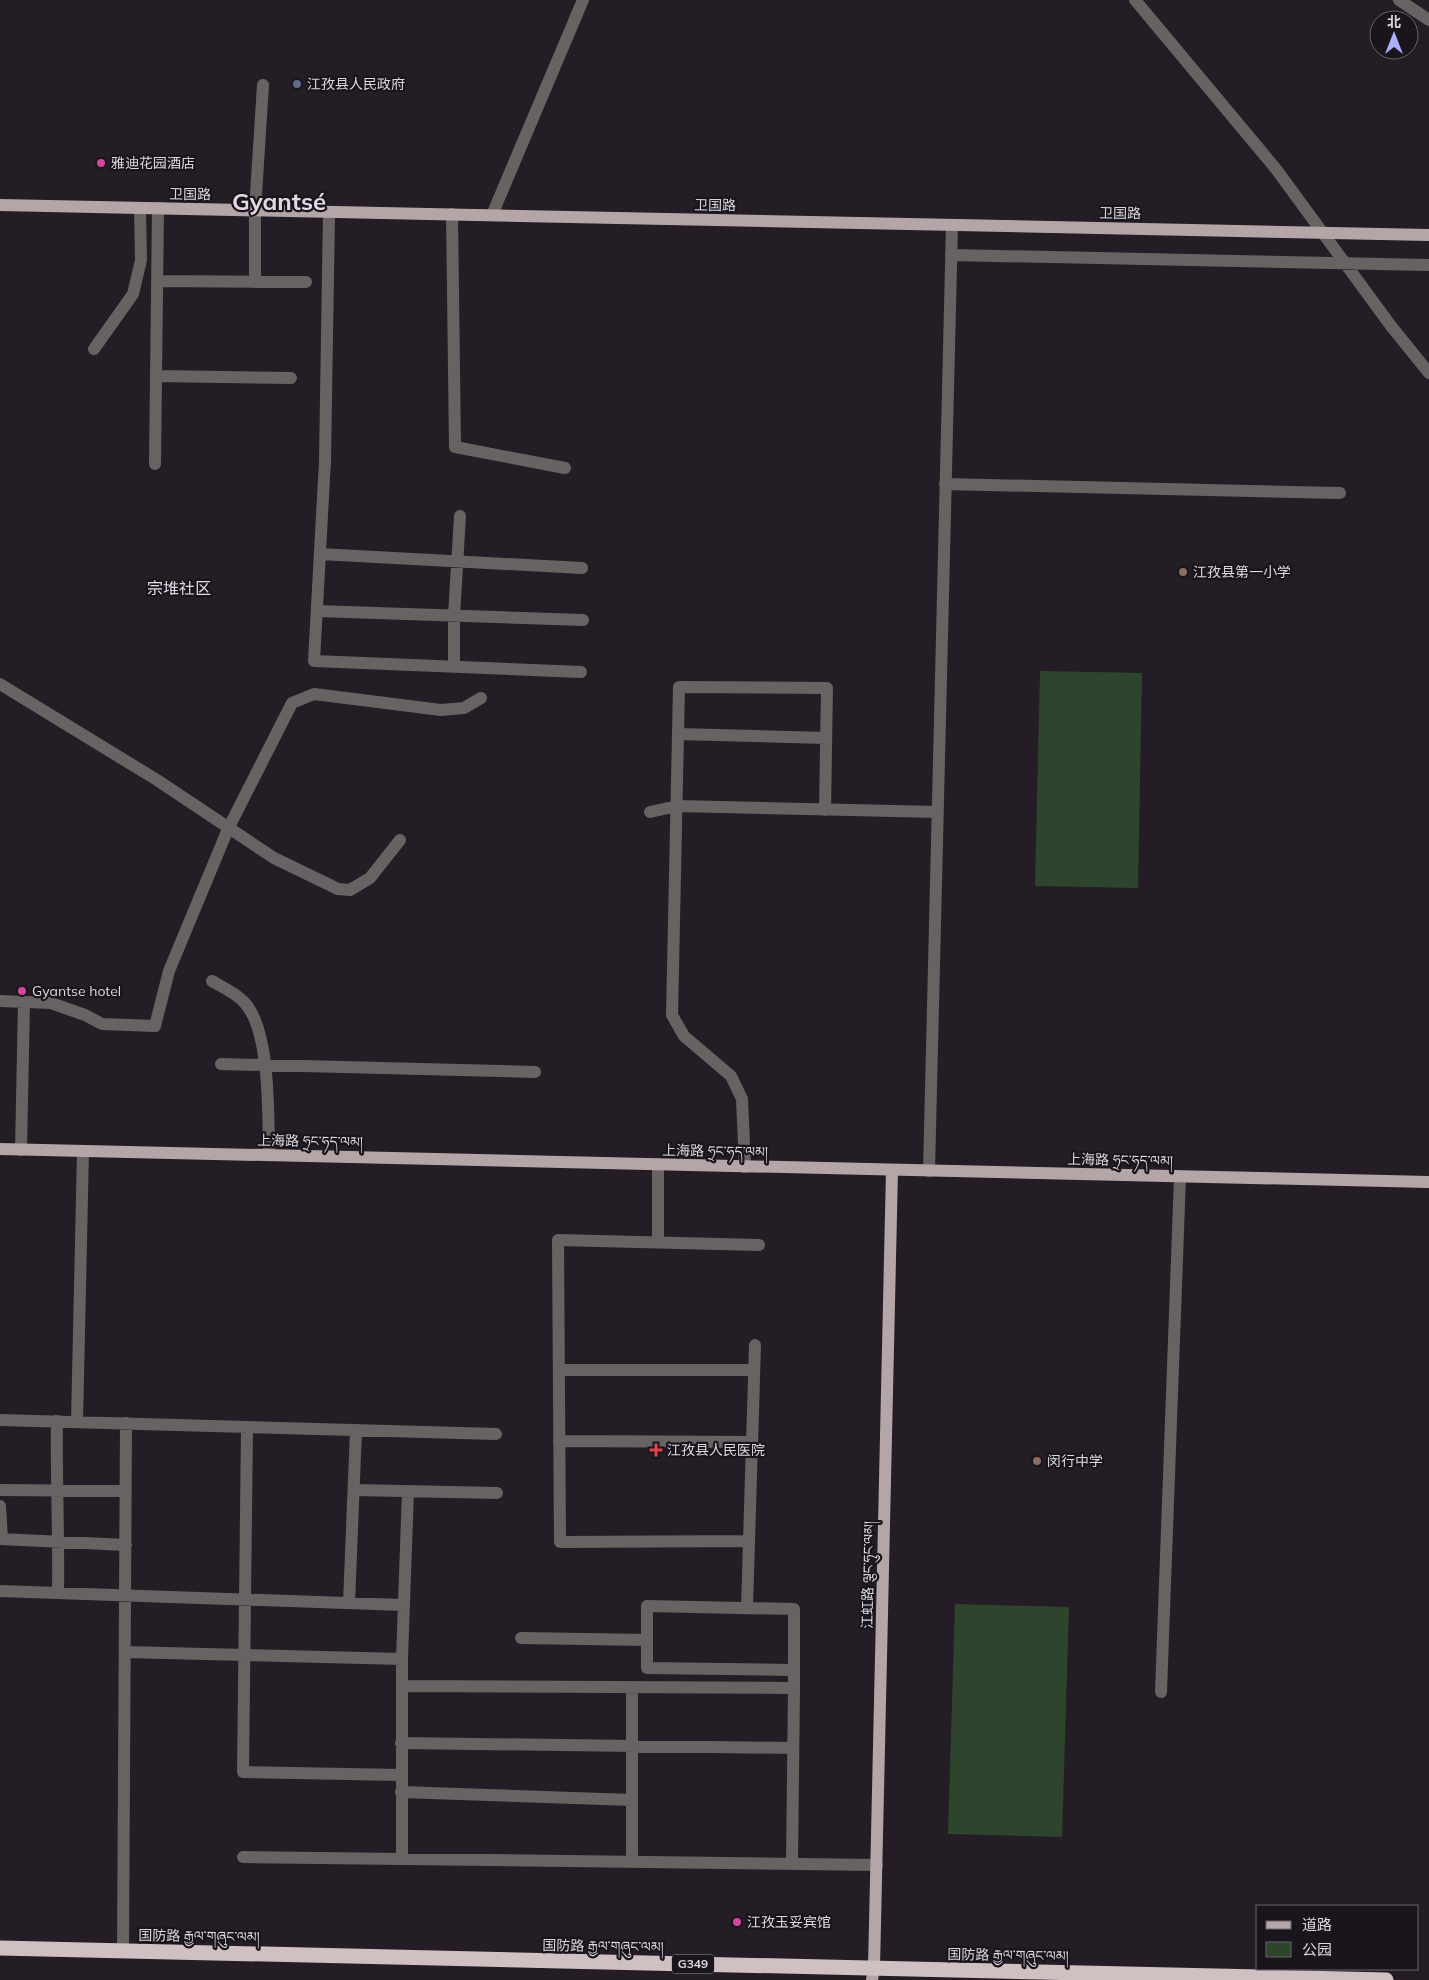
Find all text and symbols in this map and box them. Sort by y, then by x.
north arrow [1369,10,1419,60]
text: 北 [1387,13,1401,31]
place label: 江孜县人民政府 [307,75,405,93]
marker: 江孜县人民政府 [291,78,303,90]
place label: 雅迪花园酒店 [111,154,195,172]
marker: 雅迪花园酒店 [95,157,107,169]
street label: 卫国路 [169,185,211,203]
district label: Gyantsé [232,186,326,216]
street label: 卫国路 [694,196,736,214]
street label: 卫国路 [1099,204,1141,222]
place label: 江孜县第一小学 [1193,563,1291,581]
marker: 江孜县第一小学 [1177,566,1189,578]
district label: 宗堆社区 [147,578,211,598]
place label: Gyantse hotel [32,982,121,1000]
marker: Gyantse hotel [16,985,28,997]
street label: 上海路 ཧྲང་ཧད་ལམ། [257,1131,363,1154]
street label: 上海路 ཧྲང་ཧད་ལམ། [662,1141,768,1164]
street label: 上海路 ཧྲང་ཧད་ལམ། [1067,1150,1173,1173]
place label: 江孜县人民医院 [667,1441,765,1459]
marker: 江孜县人民医院 [649,1443,663,1457]
place label: 闵行中学 [1047,1452,1103,1470]
marker: 闵行中学 [1031,1455,1043,1467]
street label: 江虹路 ལྕང་ཧུང་ལམ། [858,1521,882,1629]
legend [1256,1905,1419,1970]
place label: 江孜玉妥宾馆 [747,1913,831,1931]
text: 道路 [1302,1915,1332,1934]
marker: 江孜玉妥宾馆 [731,1916,743,1928]
street label: 国防路 རྒྱལ་གཞུང་ལམ། [138,1926,260,1950]
street label: 国防路 རྒྱལ་གཞུང་ལམ། [542,1936,664,1960]
text: 公园 [1302,1940,1332,1959]
street label: 国防路 རྒྱལ་གཞུང་ལམ། [947,1945,1069,1969]
road number: G349 [672,1955,714,1974]

